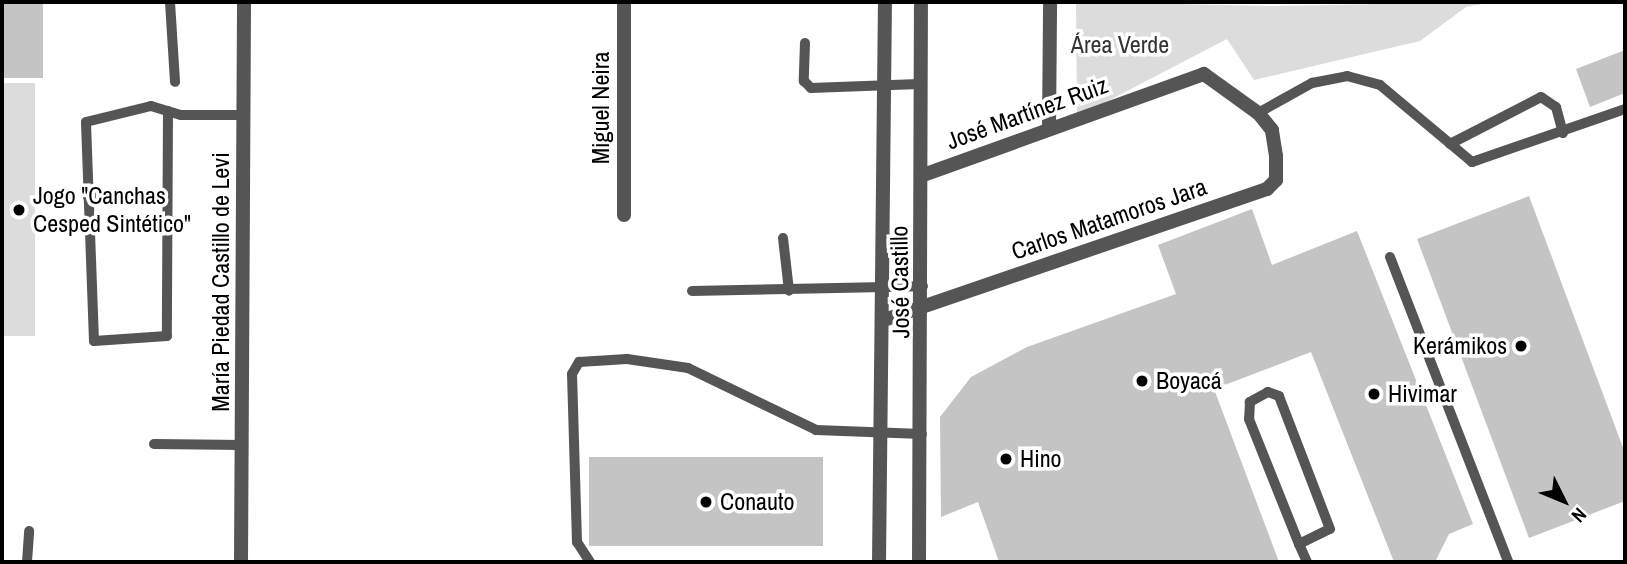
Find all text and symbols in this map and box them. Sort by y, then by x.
park label: Área Verde [1071,31,1169,59]
street label: Miguel Neira [587,52,615,164]
street label: José Martínez Ruiz [942,70,1112,156]
street label: María Piedad Castillo de Levi [207,152,235,412]
street label: Carlos Matamoros Jara [1008,172,1210,266]
place label: Jogo "Canchas Cesped Sintético" [33,182,191,238]
marker: Jogo "Canchas Cesped Sintético" [11,202,27,218]
street label: José Castillo [885,225,915,339]
place label: Kerámikos [1413,332,1507,360]
marker: Kerámikos [1513,338,1529,354]
place label: Boyacá [1156,367,1222,395]
marker: Boyacá [1134,373,1150,389]
place label: Hivimar [1388,380,1457,408]
marker: Hivimar [1366,386,1382,402]
place label: Hino [1020,445,1062,473]
marker: Hino [998,451,1014,467]
north arrow [1529,466,1599,536]
place label: Conauto [720,488,794,516]
marker: Conauto [698,494,714,510]
text: N [1566,502,1593,528]

